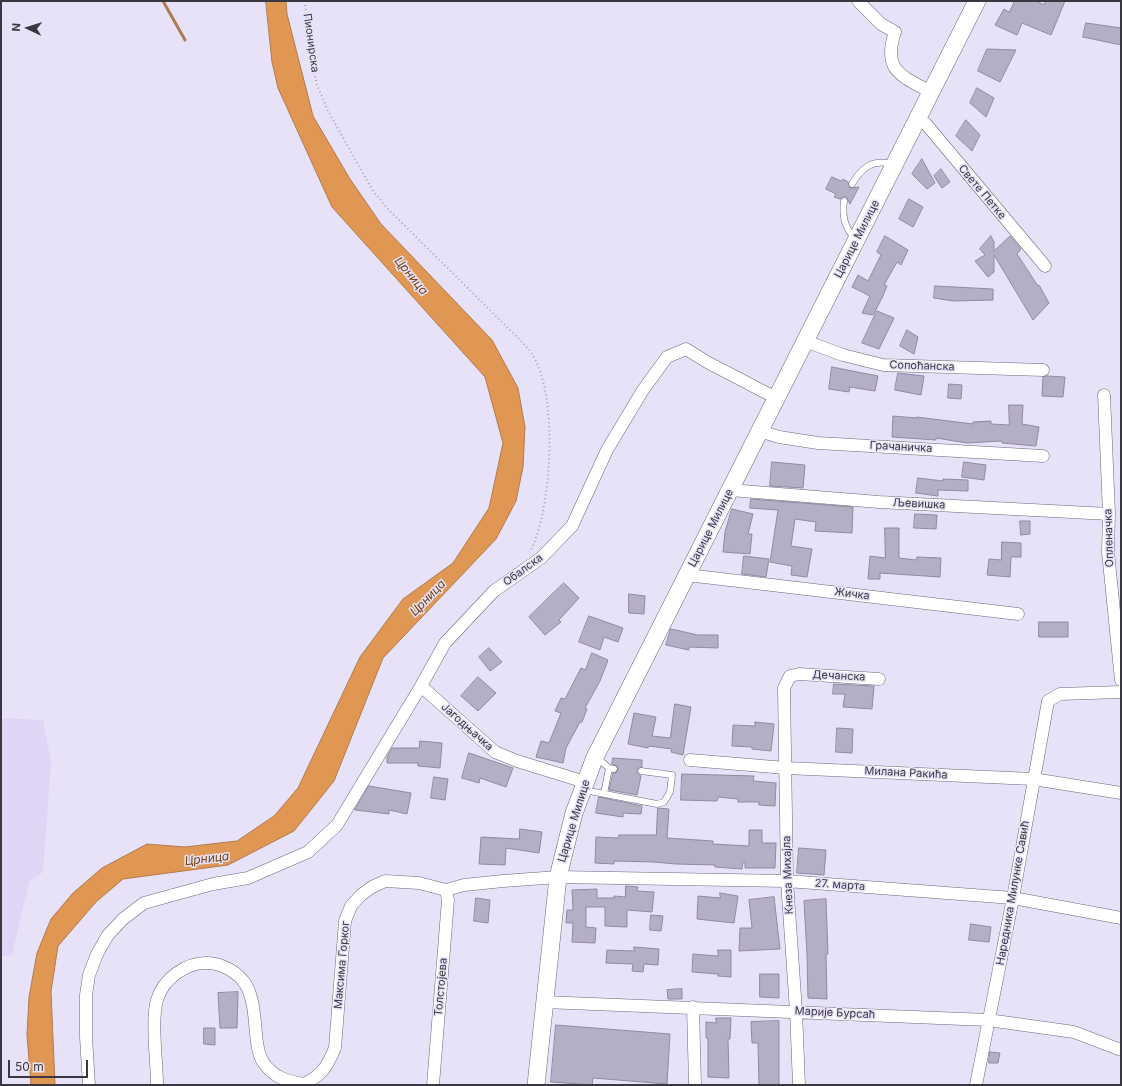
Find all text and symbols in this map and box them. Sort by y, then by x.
north arrow [8,8,48,48]
street label: Пионирска [300,13,322,73]
text: N [9,22,23,32]
street label: Свете Петке [955,162,1009,222]
street label: Царице Милице [832,198,882,280]
water label: Црница [391,254,431,298]
street label: Сопоћанска [889,358,955,374]
street label: Грачаничка [869,439,933,455]
street label: Царице Милице [686,487,736,569]
street label: Љевишка [892,496,946,512]
street label: Опленачка [1101,508,1117,568]
street label: Обалска [501,551,545,589]
water label: Црница [407,577,449,619]
street label: Жичка [834,585,870,603]
street label: Дечанска [812,668,866,684]
street label: Јагодњачка [438,700,496,754]
street label: Милана Ракића [864,764,948,782]
street label: Царице Милице [555,778,593,864]
street label: Наредника Милунке Савић [994,820,1032,966]
street label: Кнеза Михајла [780,835,796,915]
water label: Црница [184,849,230,869]
street label: 27. марта [814,877,866,893]
street label: Максима Горког [332,920,352,1010]
street label: Толстојева [432,957,450,1017]
street label: Марије Бурсаћ [794,1004,876,1022]
scale bar [10,1052,90,1078]
text: 50 m [15,1059,44,1074]

